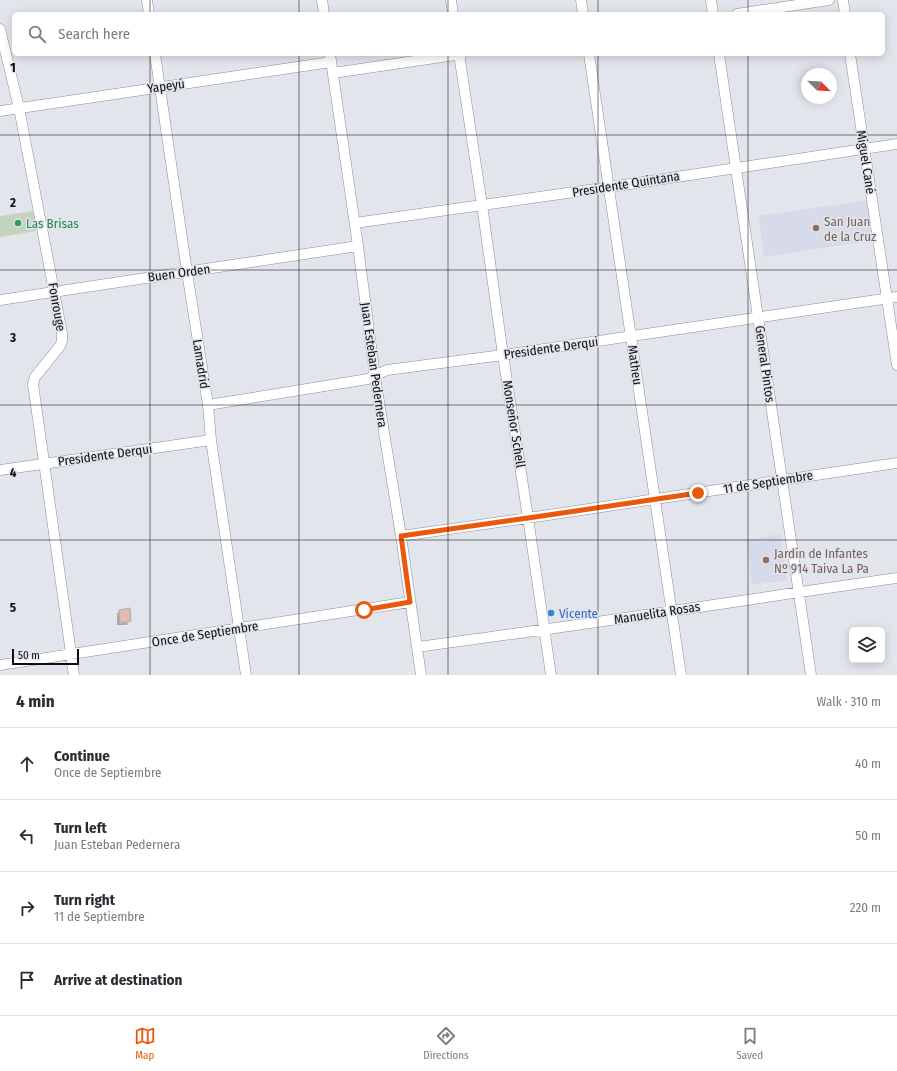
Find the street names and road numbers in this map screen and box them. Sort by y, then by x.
street label: Yapeyú [146,76,186,96]
street label: Miguel Cané [854,129,878,195]
street label: Presidente Quintana [571,168,681,200]
street label: Buen Orden [147,261,211,285]
street label: Fonrouge [45,282,69,332]
street label: Juan Esteban Pedernera [358,301,390,429]
street label: General Pintos [752,325,778,404]
street label: Presidente Derqui [503,334,599,362]
street label: Lamadrid [190,338,212,390]
street label: Matheu [625,344,645,386]
street label: Monseñor Schell [500,379,528,469]
street label: Presidente Derqui [57,441,153,469]
street label: 11 de Septiembre [722,467,814,497]
street label: Manuelita Rosas [613,599,702,627]
street label: Once de Septiembre [151,618,259,650]

